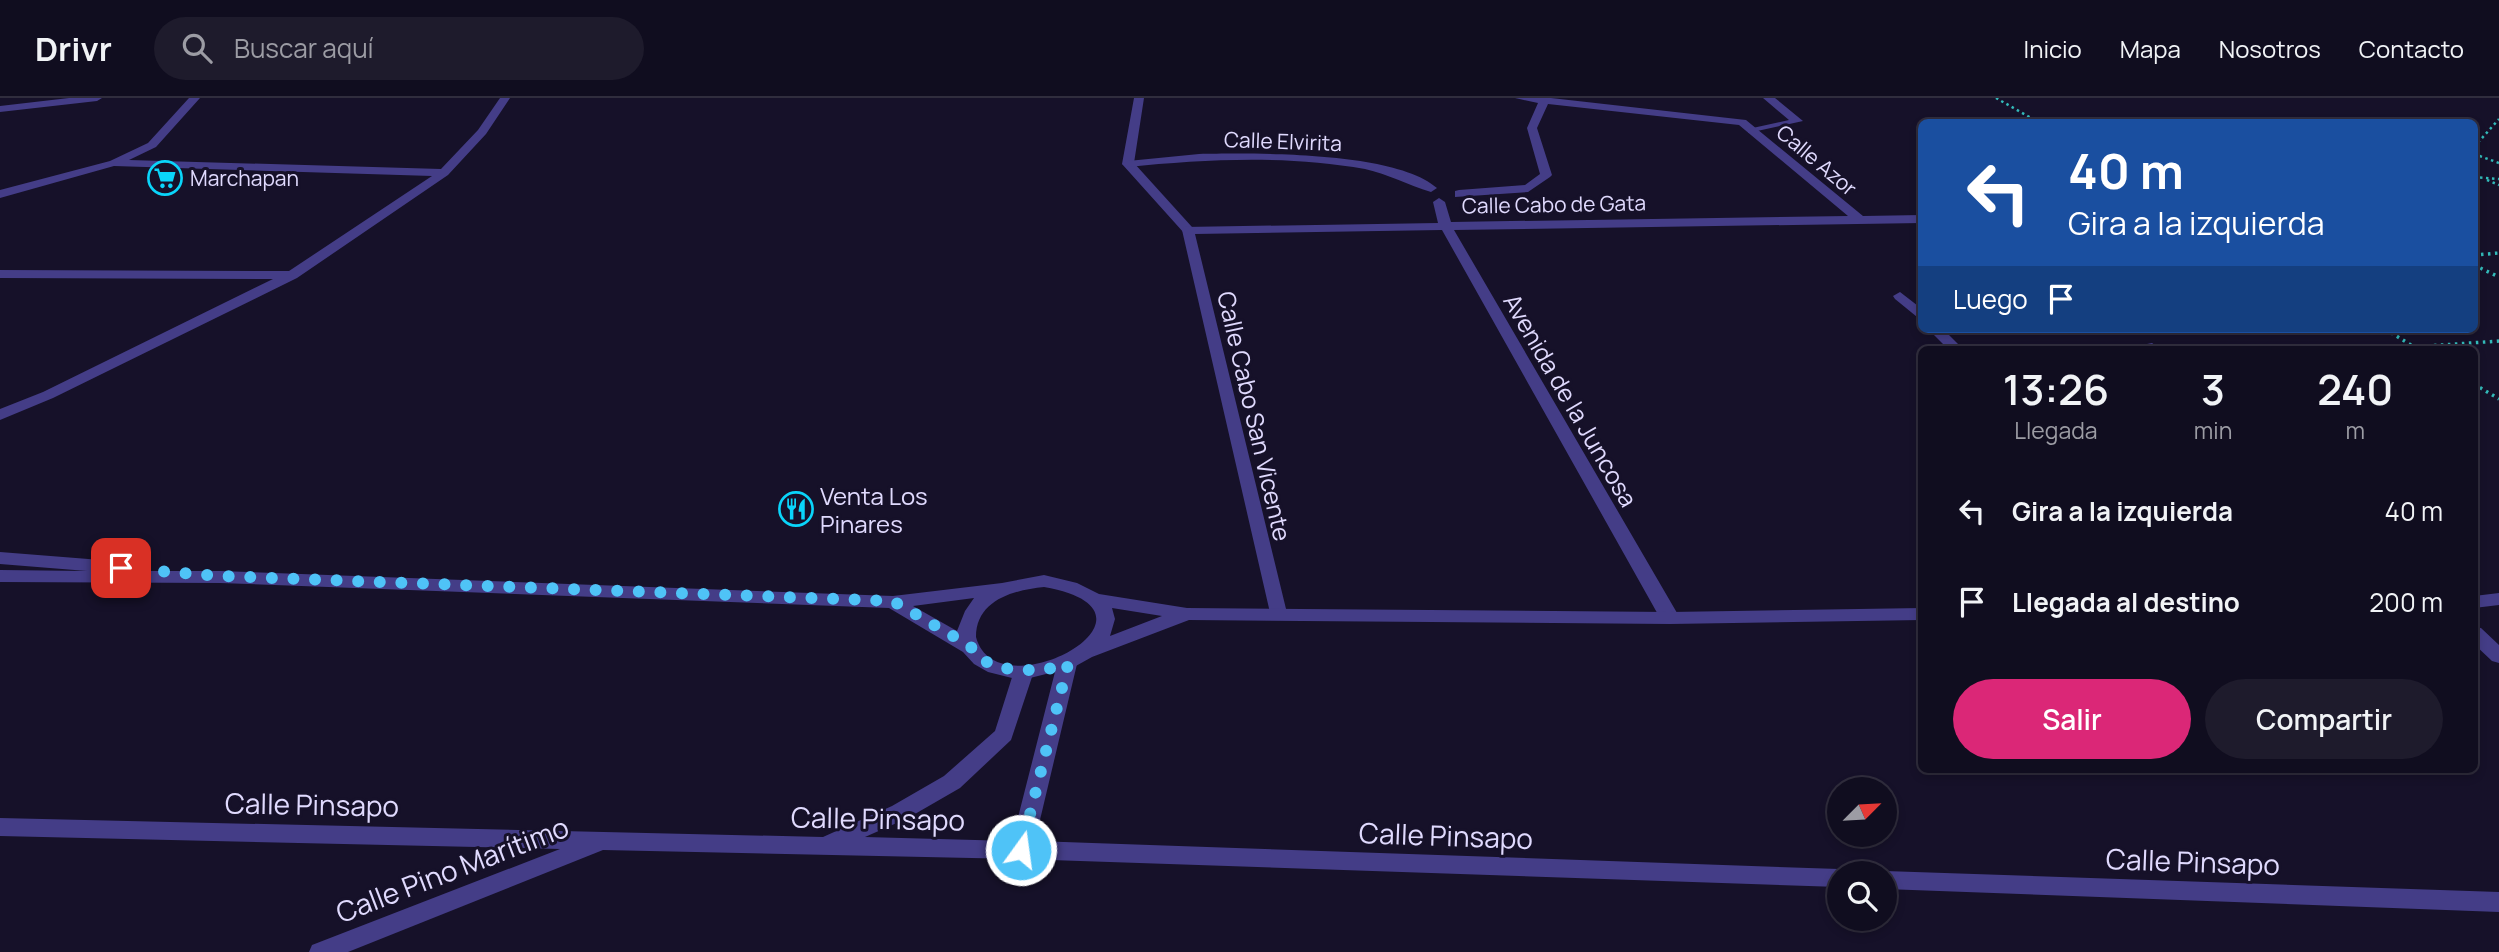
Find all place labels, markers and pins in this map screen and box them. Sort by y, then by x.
supermarket icon: Marchapan [146,159,184,197]
place label: Marchapan [190,164,299,192]
place label: Venta Los Pinares [820,479,928,540]
restaurant icon: Venta Los Pinares [777,490,815,528]
pin [91,538,151,598]

